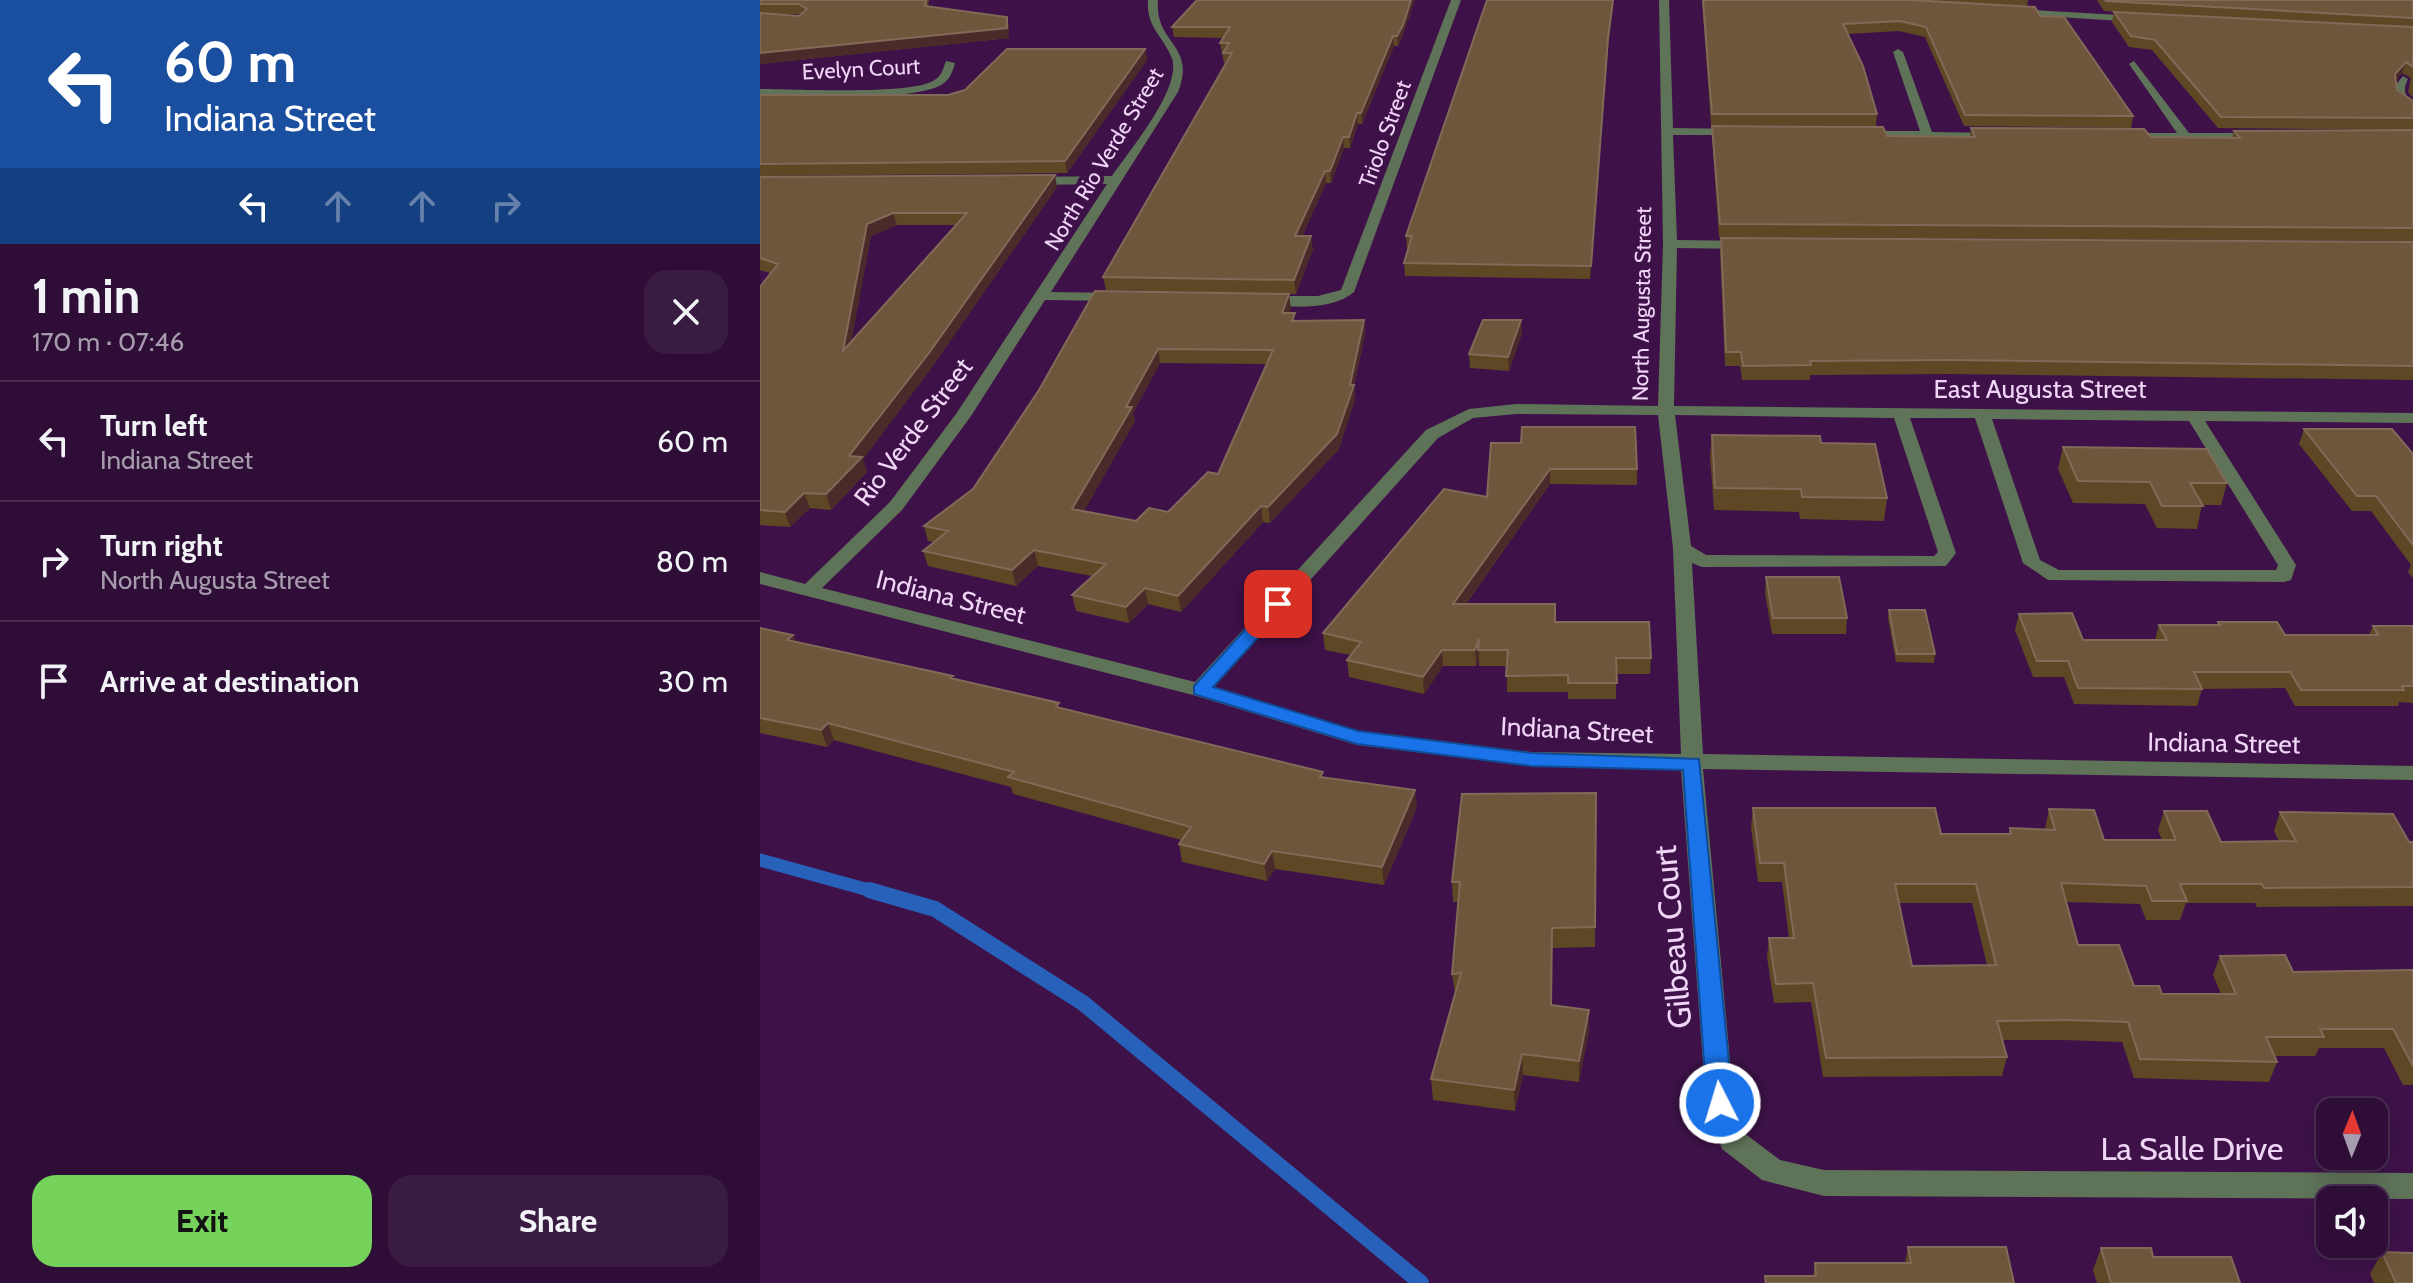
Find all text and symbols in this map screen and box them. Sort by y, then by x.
text: 60 m [164,28,296,96]
icon: left [32,32,136,136]
street label: Evelyn Court [801,52,921,86]
street label: North Rio Verde Street [1039,62,1170,255]
street label: Triolo Street [1353,76,1417,191]
text: Indiana Street [164,96,376,140]
icon: left [232,184,276,228]
icon: ahead [316,184,360,228]
icon: ahead [400,184,444,228]
icon: right [484,184,528,228]
street label: North Augusta Street [1627,206,1657,401]
text: 1 min [32,267,140,325]
button: close [644,270,728,354]
text: 170 m · 07:46 [32,326,184,358]
street label: Rio Verde Street [847,351,979,512]
street label: East Augusta Street [1934,373,2147,405]
text: Turn left [100,407,208,444]
icon: left [32,419,76,463]
text: 60 m [657,423,728,460]
text: Indiana Street [100,444,253,476]
text: Turn right [100,527,223,564]
icon: right [32,539,76,583]
text: 80 m [656,543,728,580]
street label: Indiana Street [873,563,1029,631]
text: North Augusta Street [100,564,330,596]
pin [1244,570,1312,638]
icon: arrive [1256,582,1300,626]
icon: arrive [32,659,76,703]
text: Arrive at destination [100,663,360,700]
text: 30 m [658,663,728,700]
street label: Indiana Street [1500,710,1654,750]
street label: Indiana Street [2147,726,2301,760]
street label: Gilbeau Court [1645,844,1699,1030]
position arrow [1678,1061,1762,1145]
north arrow [2316,1098,2388,1170]
map controls [2316,1098,2388,1258]
street label: La Salle Drive [2101,1129,2283,1168]
button: Exit [32,1175,372,1267]
button: Share [388,1175,728,1267]
button: sound [2316,1186,2388,1258]

